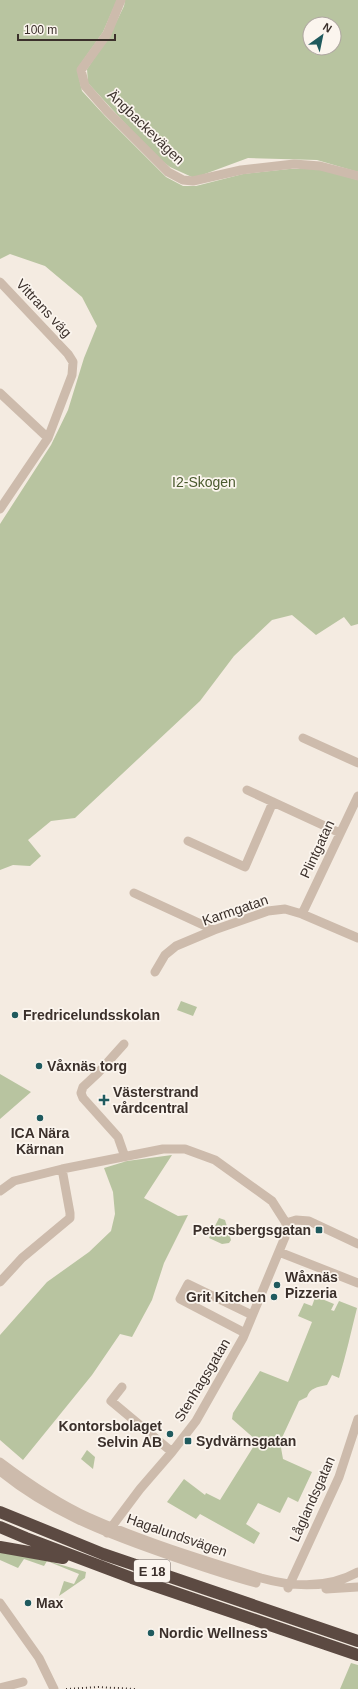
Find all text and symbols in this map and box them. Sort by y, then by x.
scale bar [18,16,115,42]
north arrow [302,16,342,56]
text: N [321,20,334,35]
text: 100 m [24,23,57,37]
street label: Ängbackevägen [104,86,188,168]
street label: Vittrans väg [13,276,75,340]
park label: I2-Skogen [172,474,236,490]
street label: Plintgatan [297,817,337,881]
street label: Karmgatan [200,891,270,929]
place label: Fredricelundsskolan [23,1007,160,1023]
marker: Fredricelundsskolan [10,1010,20,1020]
place label: Våxnäs torg [47,1058,127,1074]
marker: Våxnäs torg [34,1061,44,1071]
place label: Västerstrand vårdcentral [113,1084,199,1116]
marker: Västerstrand vårdcentral [98,1094,110,1106]
marker: ICA Nära Kärnan [35,1113,45,1123]
place label: ICA Nära Kärnan [11,1125,70,1157]
place label: Petersbergsgatan [193,1222,311,1238]
marker: Petersbergsgatan [314,1225,324,1235]
place label: Wåxnäs Pizzeria [285,1269,338,1301]
marker: Wåxnäs Pizzeria [272,1280,282,1290]
place label: Grit Kitchen [186,1289,266,1305]
marker: Grit Kitchen [269,1292,279,1302]
street label: Stenhagsgatan [171,1336,233,1424]
place label: Kontorsbolaget Selvin AB [59,1418,162,1450]
marker: Kontorsbolaget Selvin AB [165,1429,175,1439]
place label: Sydvärnsgatan [196,1433,296,1449]
marker: Sydvärnsgatan [183,1436,193,1446]
street label: Låglandsgatan [286,1454,338,1544]
street label: Hagalundsvägen [125,1510,229,1560]
road number: E 18 [134,1560,170,1582]
place label: Max [36,1595,63,1611]
marker: Max [23,1598,33,1608]
place label: Nordic Wellness [159,1625,268,1641]
marker: Nordic Wellness [146,1628,156,1638]

